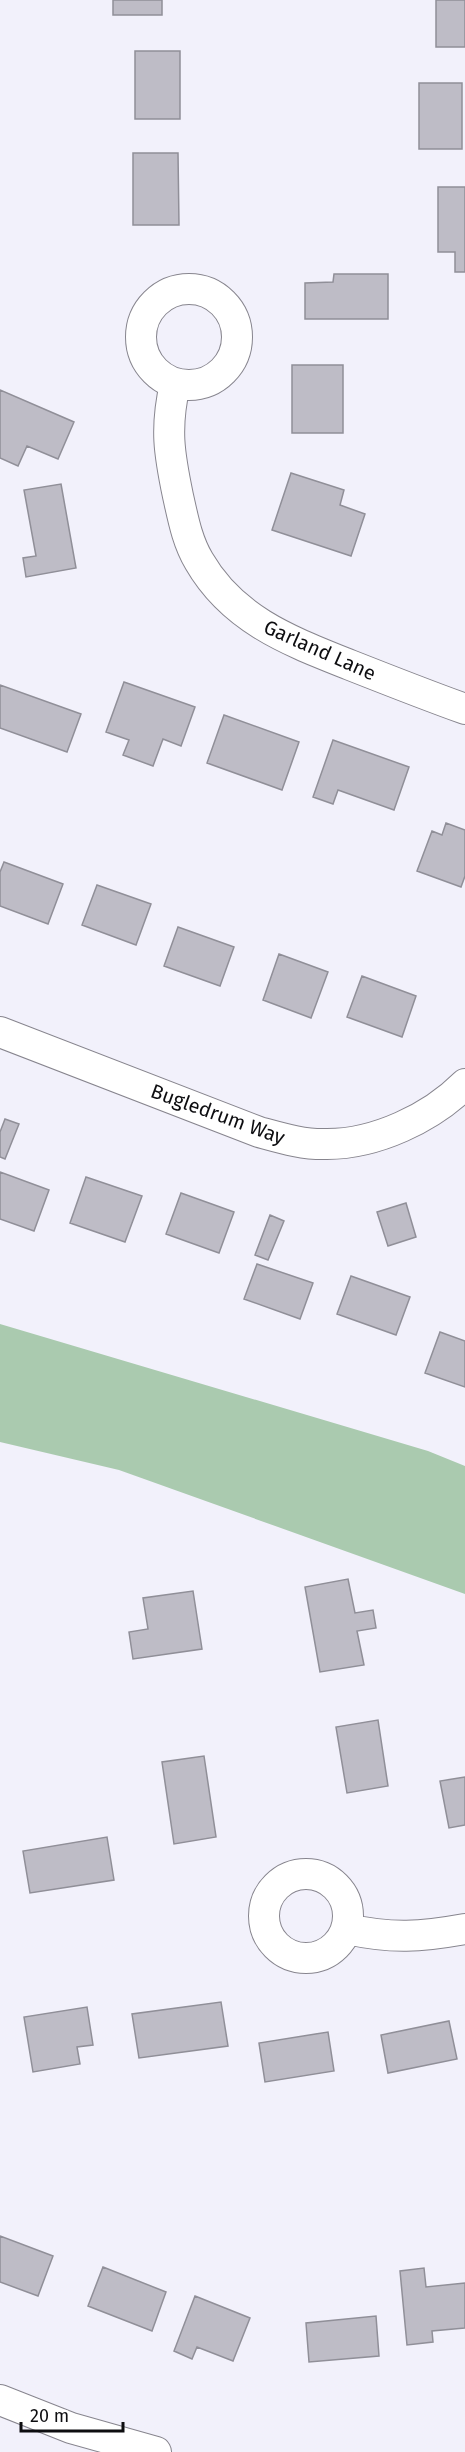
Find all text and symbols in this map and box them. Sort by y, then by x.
street label: Garland Lane [260,615,380,685]
street label: Bugledrum Way [148,1079,288,1149]
scale bar [21,2395,123,2433]
text: 20 m [30,2405,69,2427]

